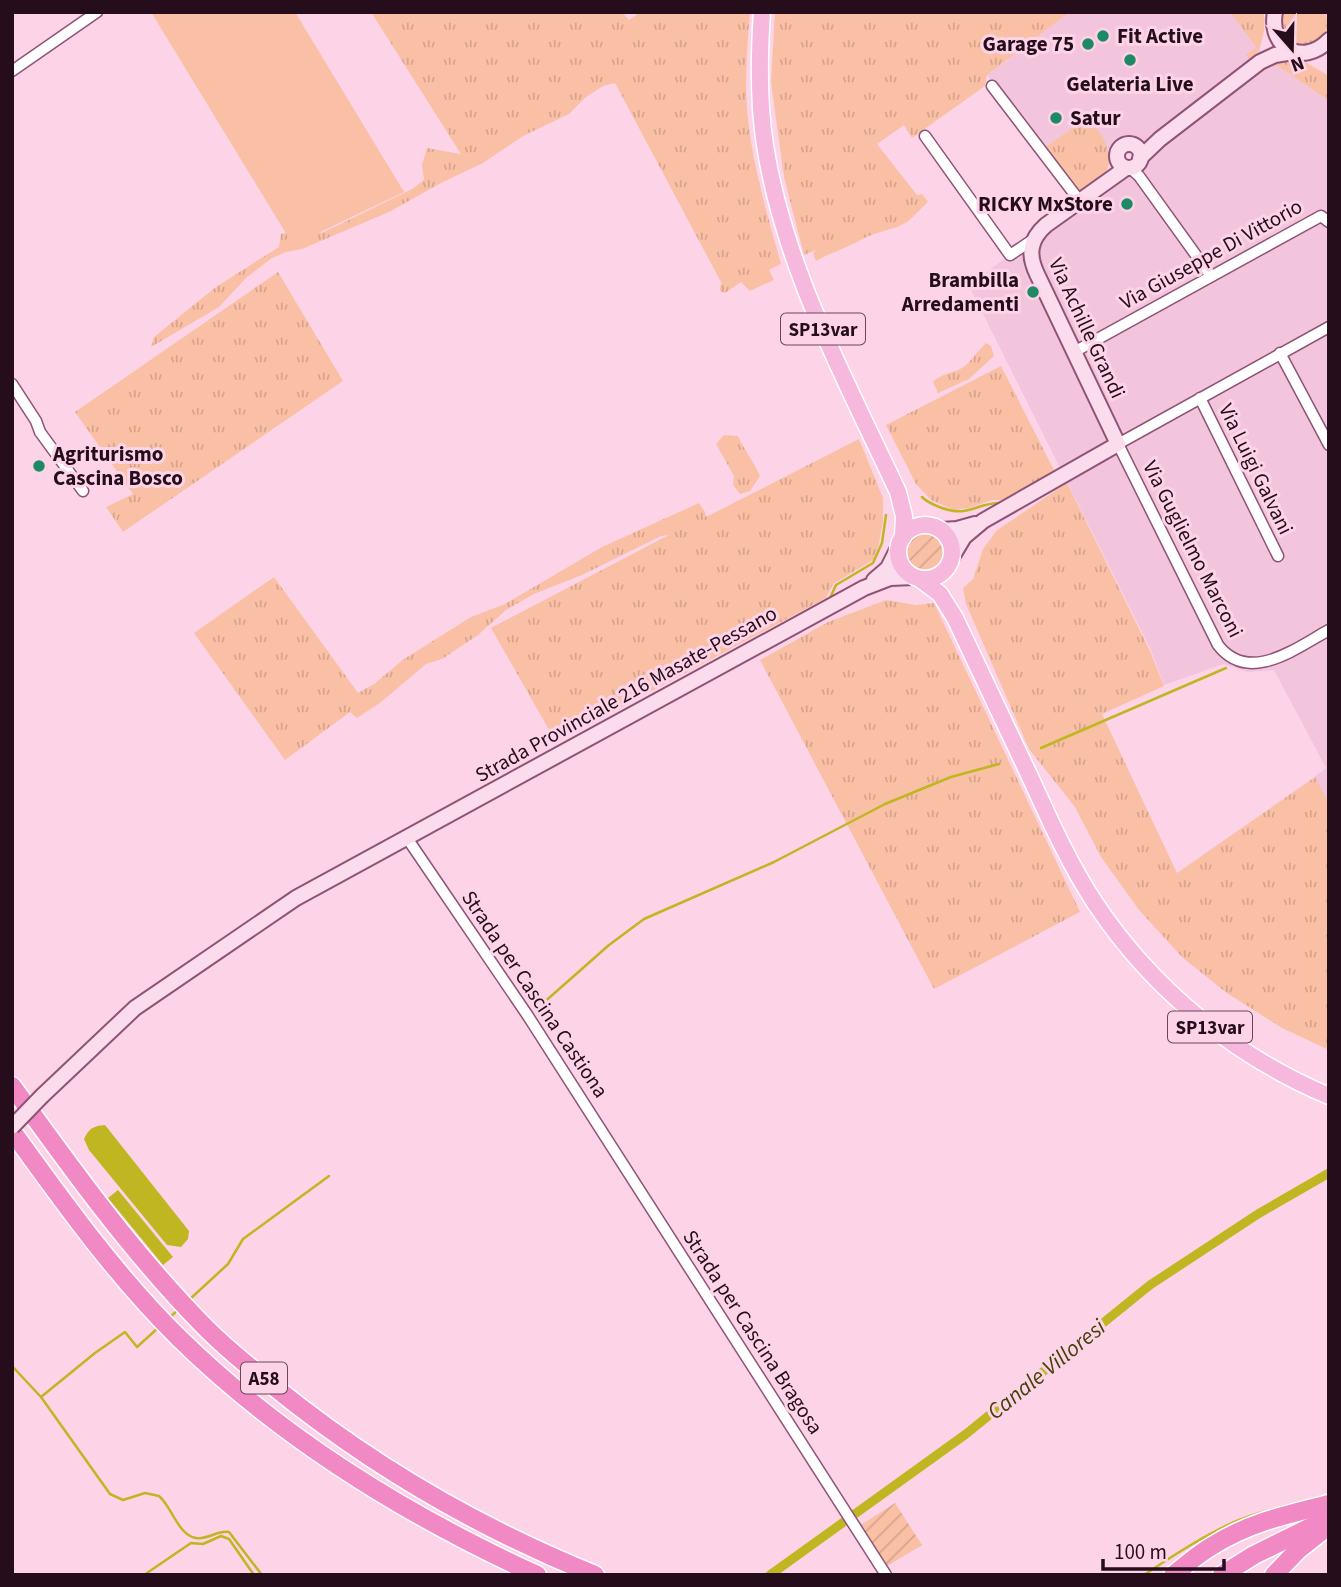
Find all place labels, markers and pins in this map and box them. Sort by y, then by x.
place label: Fit Active [1117,21,1203,51]
marker: Fit Active [1095,28,1111,44]
place label: Garage 75 [983,29,1074,59]
marker: Garage 75 [1080,36,1096,52]
marker: Gelateria Live [1122,52,1138,68]
place label: Gelateria Live [1066,69,1194,99]
place label: Satur [1070,103,1121,133]
marker: Satur [1048,110,1064,126]
place label: RICKY MxStore [978,189,1113,219]
marker: RICKY MxStore [1119,196,1135,212]
place label: Brambilla Arredamenti [901,265,1019,319]
marker: Brambilla Arredamenti [1025,284,1041,300]
place label: Agriturismo Cascina Bosco [52,439,183,493]
marker: Agriturismo Cascina Bosco [31,458,47,474]

